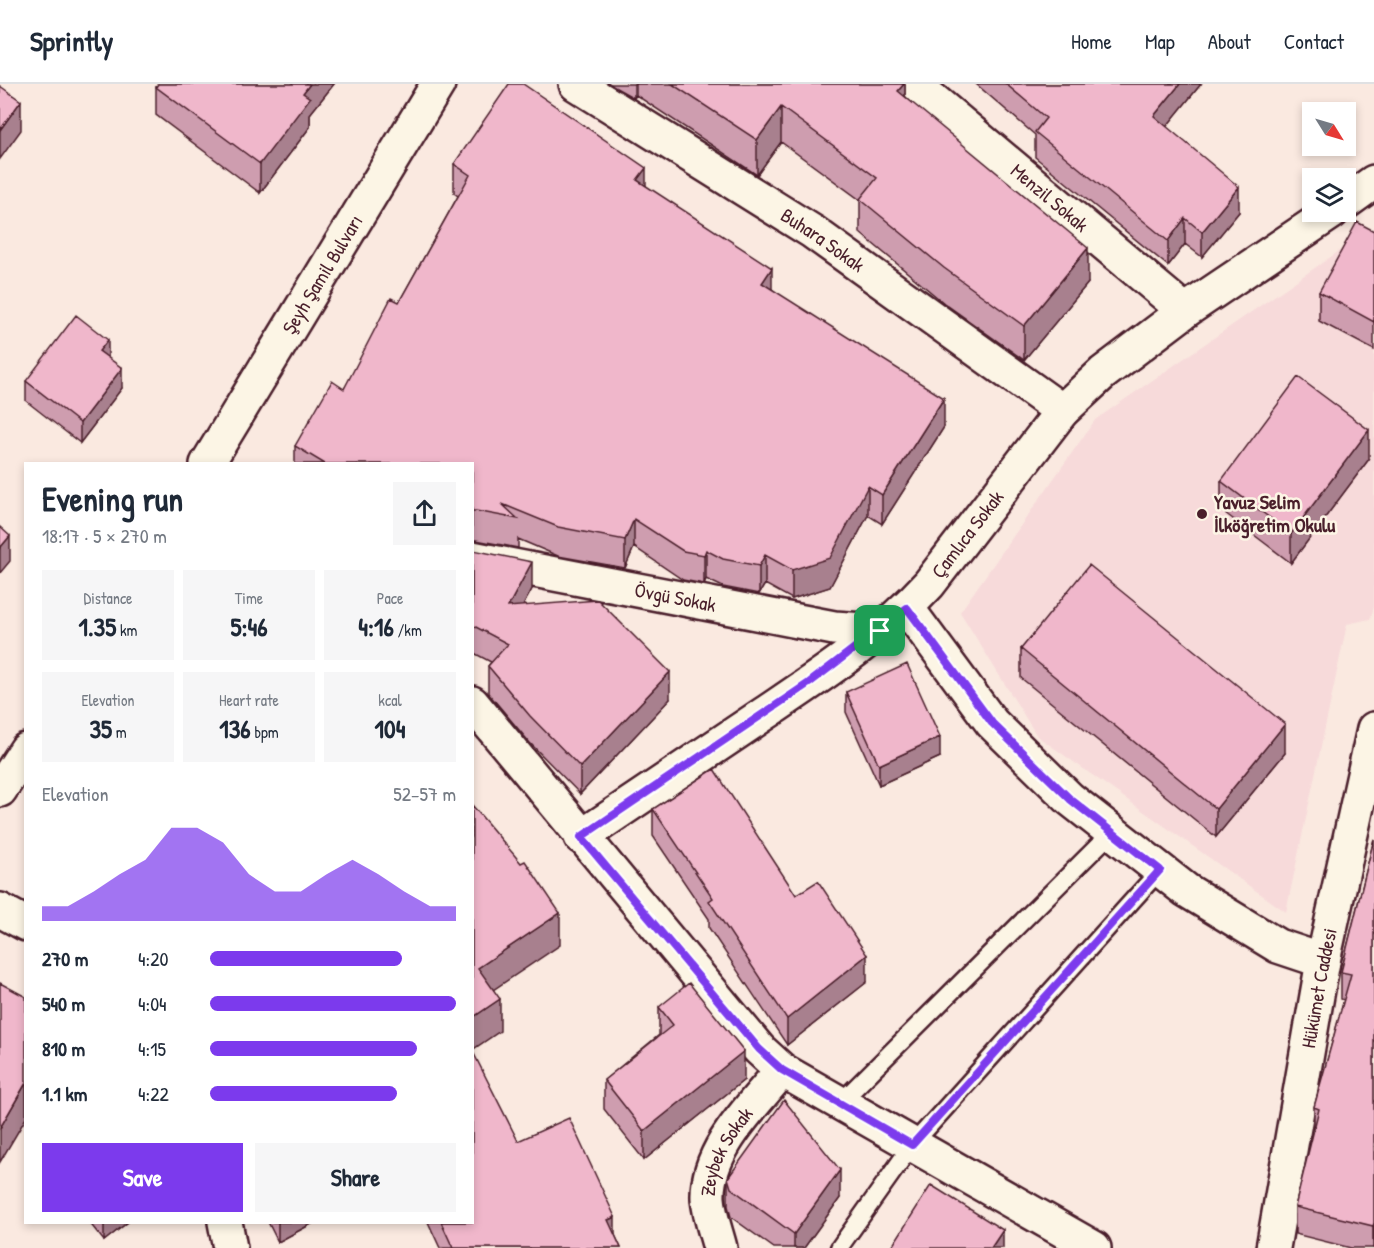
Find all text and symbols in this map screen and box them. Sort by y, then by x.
text: Sprintly [30,22,113,60]
text: Home [1071,27,1112,56]
text: Map [1145,27,1175,56]
text: About [1208,27,1251,56]
text: Contact [1284,27,1344,56]
north arrow [1302,102,1356,156]
map controls [1302,102,1356,222]
street label: Menzil Sokak [1005,157,1095,238]
button: layers [1302,168,1356,222]
street label: Buhara Sokak [776,201,870,278]
street label: Şeyh Şamil Bulvarı [275,209,369,339]
text: Evening run [42,477,183,521]
button: share [393,482,456,545]
street label: Çamlıca Sokak [924,484,1009,583]
place label: Yavuz Selim İlköğretim Okulu [1214,488,1336,539]
marker: Yavuz Selim İlköğretim Okulu [1195,507,1209,521]
text: 18:17 · 5 × 270 m [42,522,167,549]
street label: Övgü Sokak [632,576,718,618]
text: Distance [84,587,132,609]
text: Time [235,587,263,609]
text: Pace [377,587,403,609]
pin [854,605,905,656]
text: 1.35 [79,609,116,644]
text: 5:46 [230,609,268,644]
text: 4:16 [358,609,394,644]
icon: arrive [863,614,896,647]
text: km [116,619,137,641]
text: /km [394,619,422,641]
text: Elevation [81,689,135,711]
text: Heart rate [219,689,279,711]
text: kcal [378,689,402,711]
text: 35 [89,711,112,746]
text: 136 [219,711,251,746]
text: 104 [375,711,405,746]
text: m [112,721,127,743]
text: bpm [251,721,279,743]
text: Elevation [42,780,108,807]
text: 52–57 m [393,780,456,807]
street label: Hükümet Caddesi [1294,925,1343,1050]
text: 270 m [42,945,88,972]
text: 4:20 [138,945,168,972]
text: 540 m [42,990,85,1017]
text: 4:04 [138,990,167,1017]
text: 810 m [42,1035,85,1062]
text: 4:15 [138,1035,166,1062]
text: 1.1 km [42,1080,87,1107]
text: 4:22 [138,1080,169,1107]
street label: Zeybek Sokak [694,1101,758,1197]
button: Save [42,1143,243,1212]
button: Share [255,1143,456,1212]

